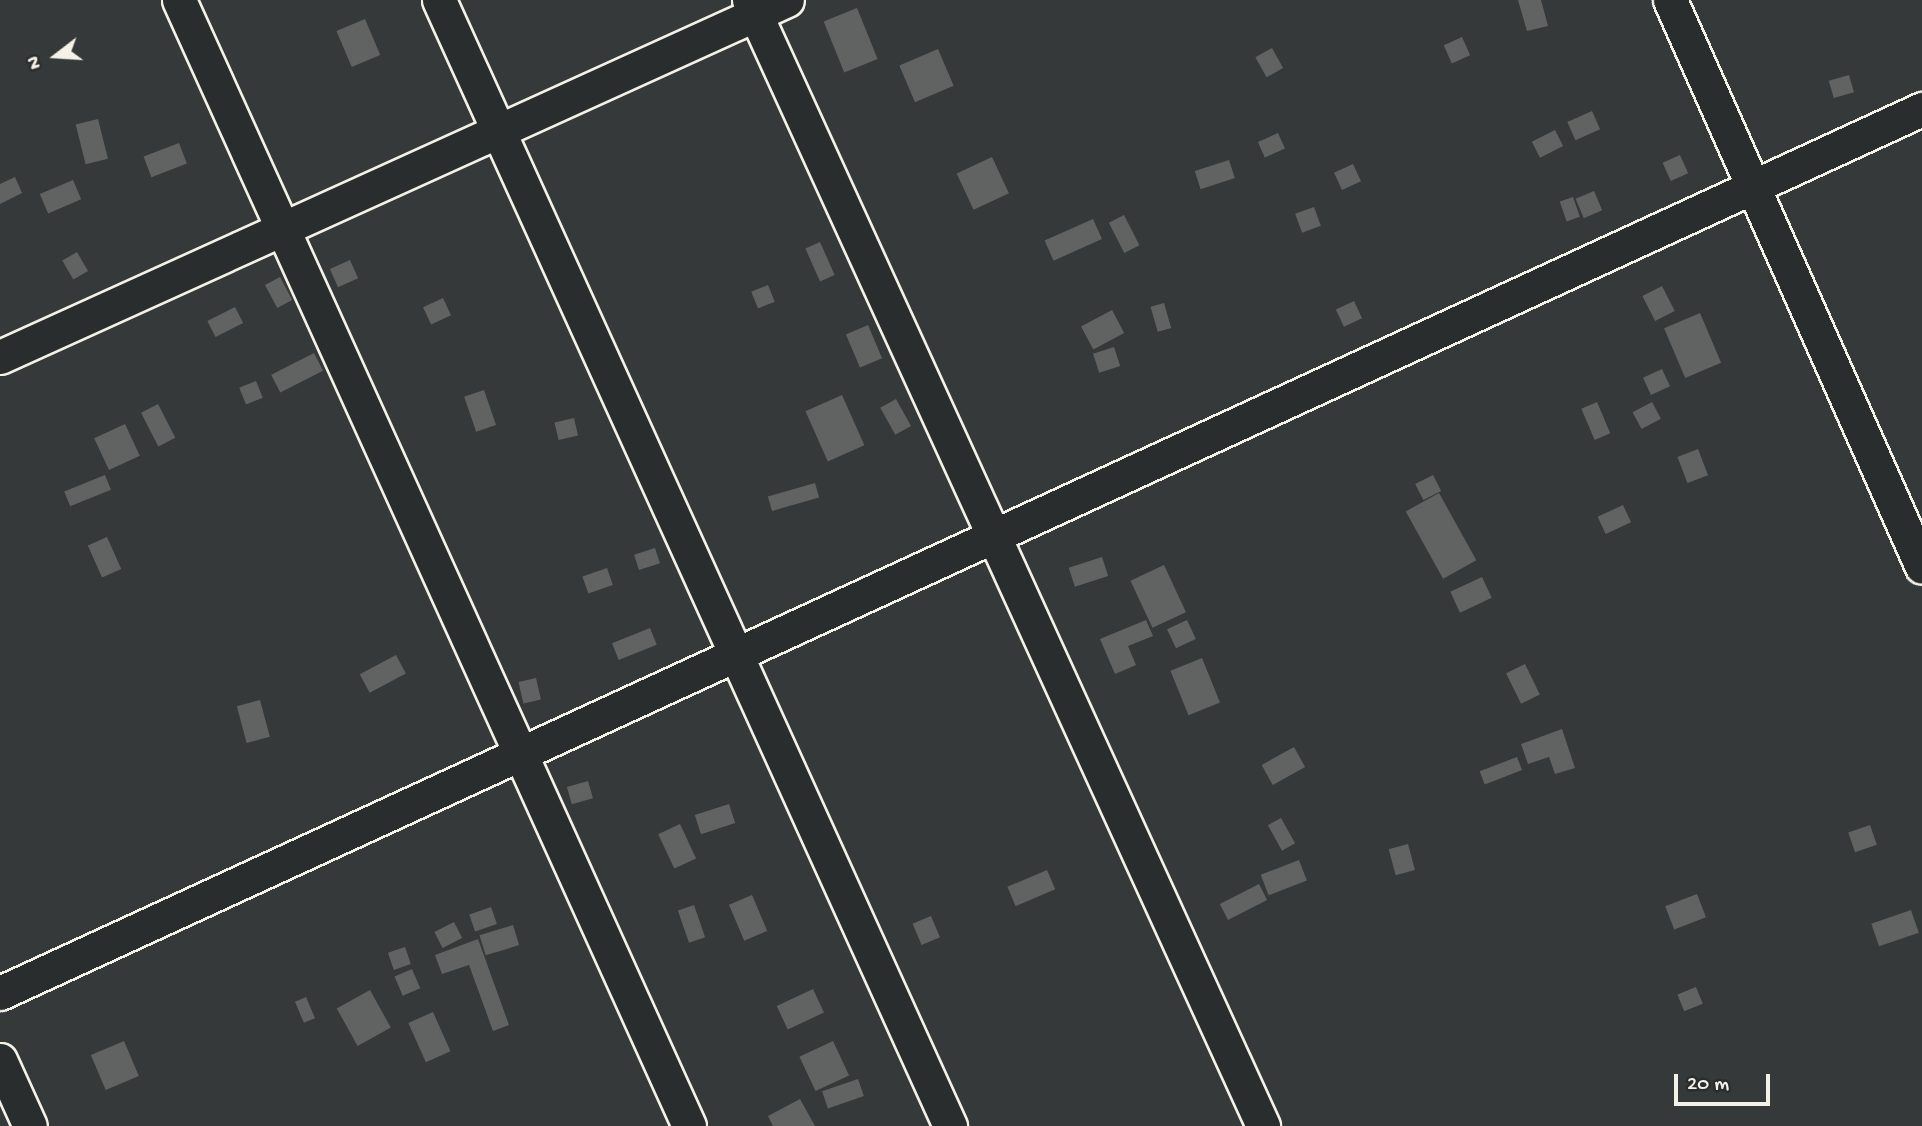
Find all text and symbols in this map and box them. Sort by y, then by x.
north arrow [21,21,91,91]
text: N [23,53,48,72]
scale bar [1677,1060,1773,1104]
text: 20 m [1687,1073,1729,1098]

